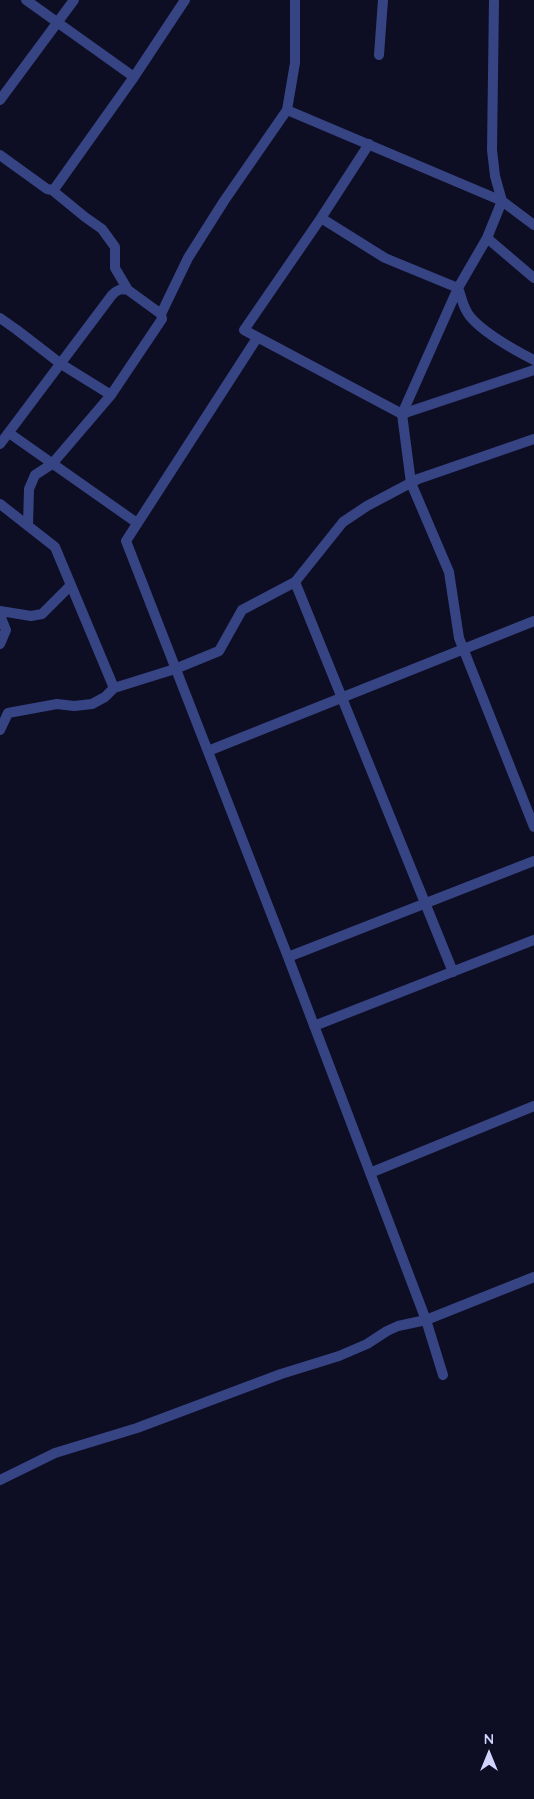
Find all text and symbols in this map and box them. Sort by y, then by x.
north arrow [464,1729,514,1779]
text: N [484,1730,494,1748]

